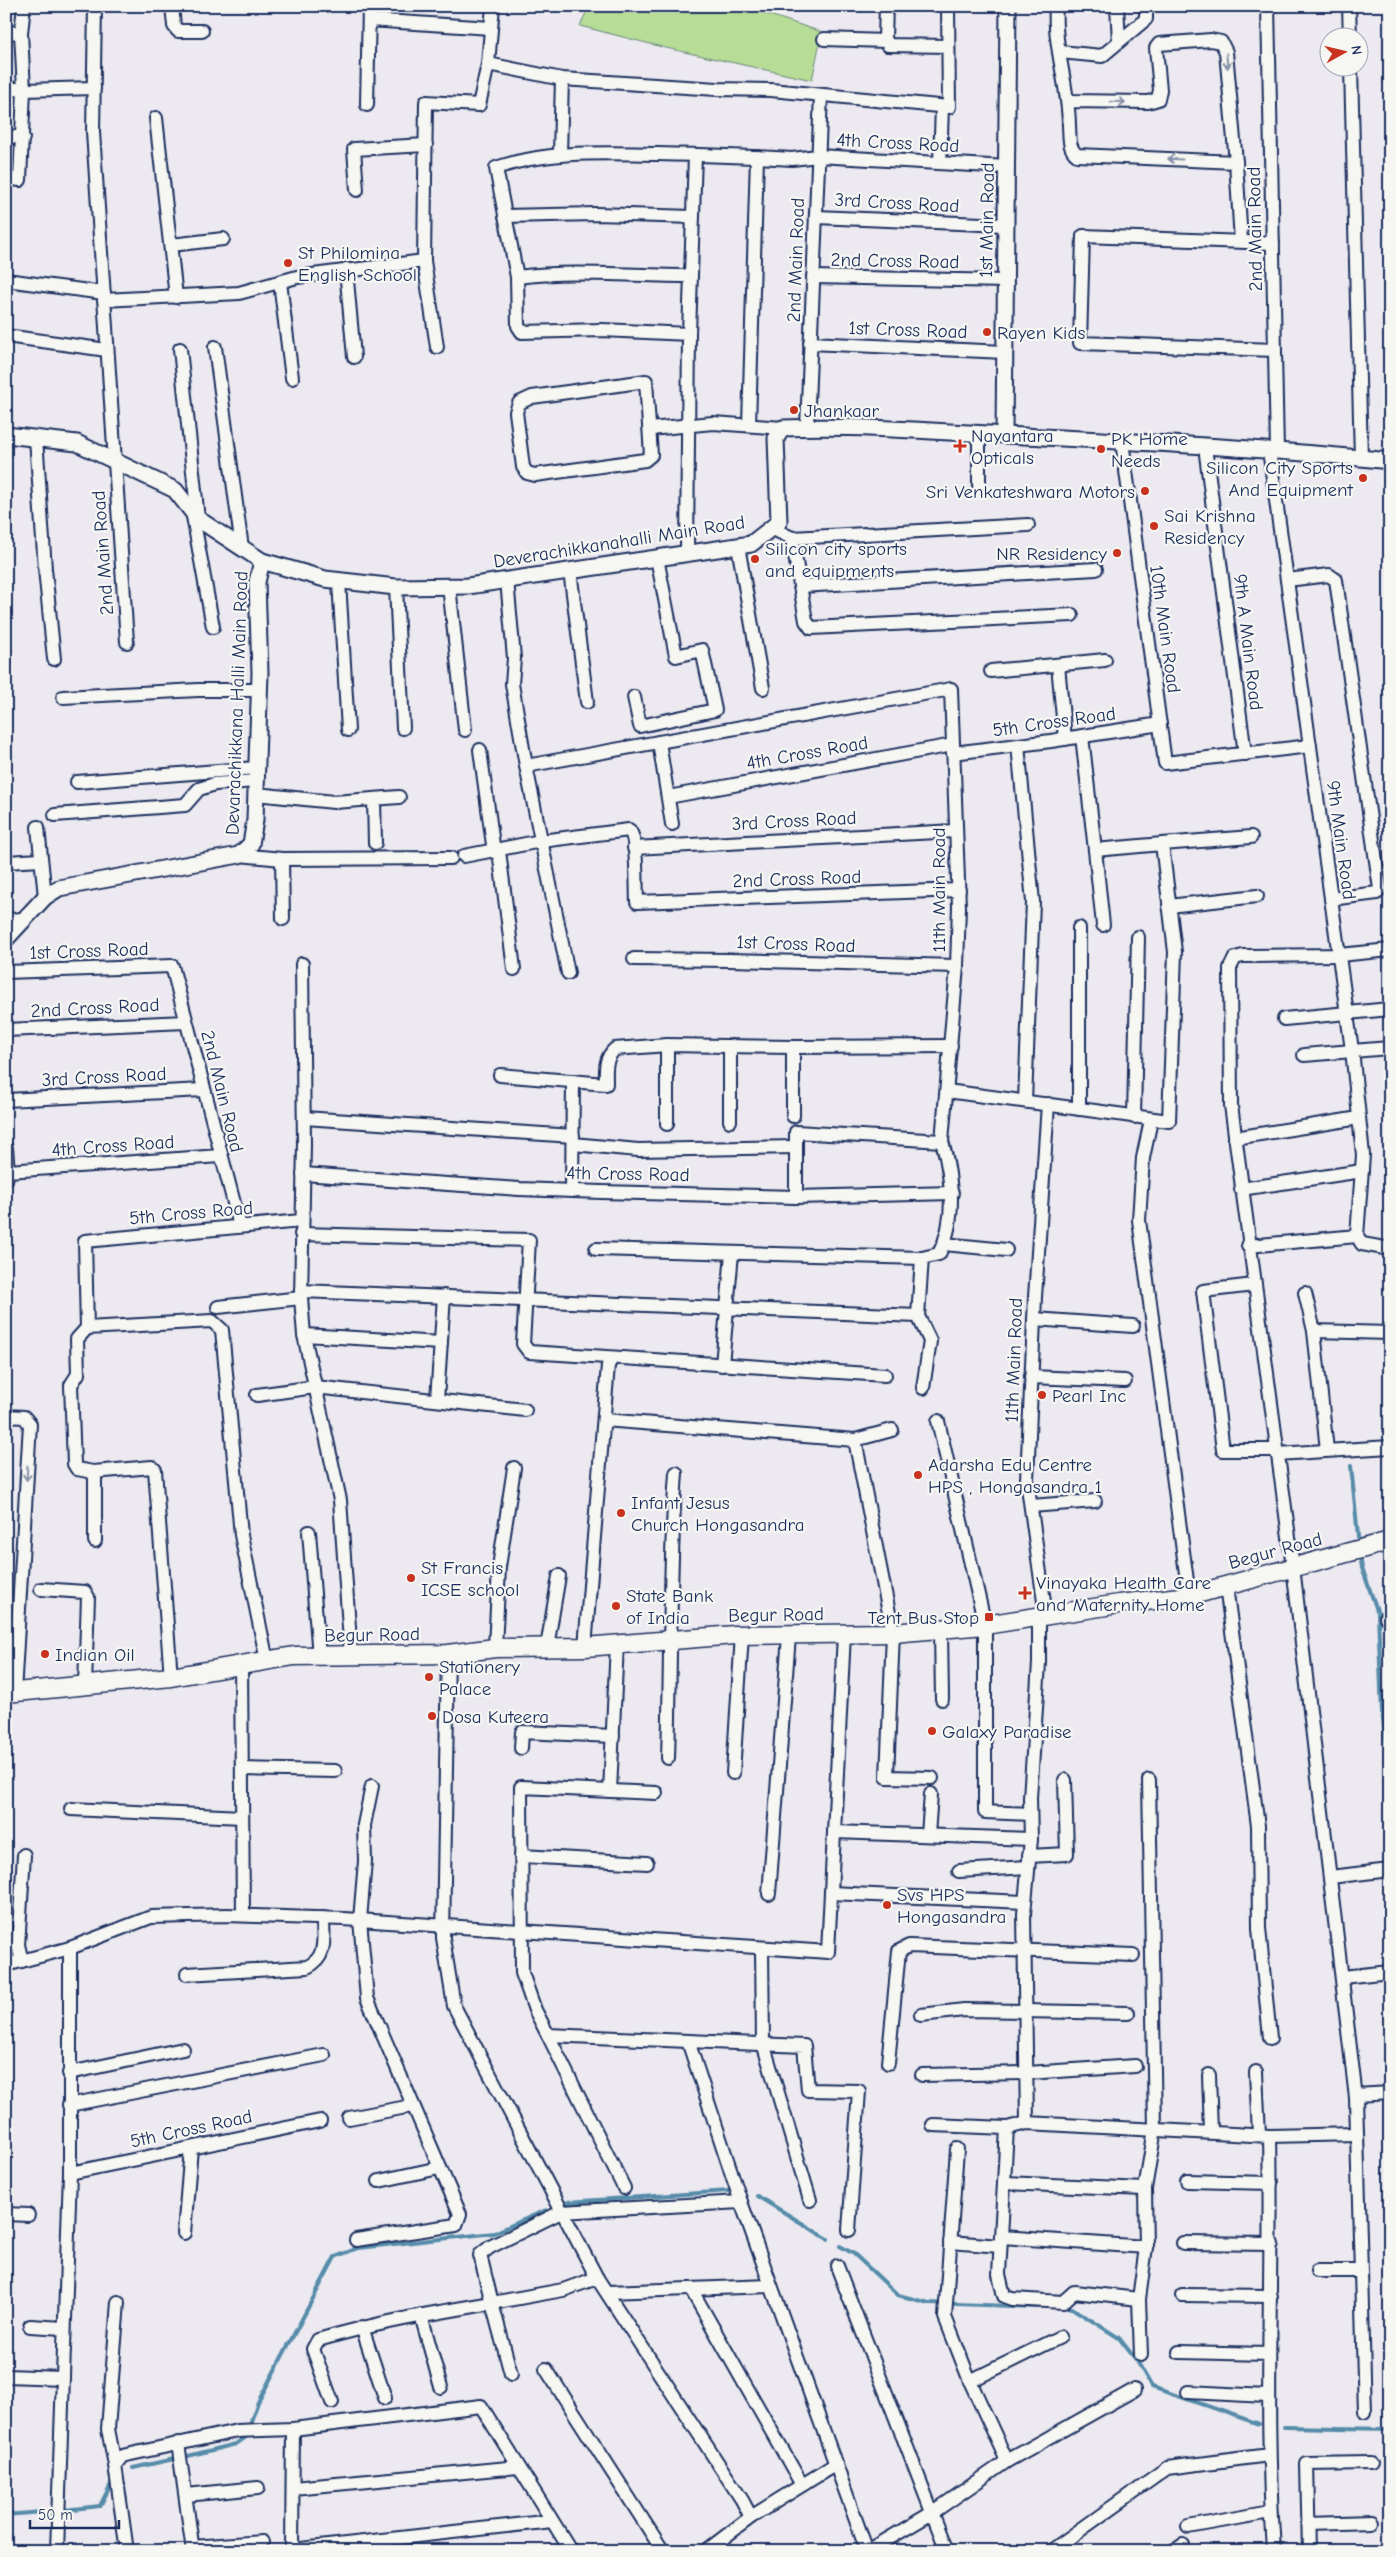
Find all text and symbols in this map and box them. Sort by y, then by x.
north arrow [1318,28,1368,78]
text: N [1347,45,1365,56]
one-way arrow [1222,53,1232,69]
one-way arrow [1109,97,1125,107]
street label: 4th Cross Road [836,129,960,157]
one-way arrow [1167,155,1183,164]
street label: 1st Main Road [975,162,999,278]
street label: 2nd Main Road [1243,166,1267,292]
street label: 3rd Cross Road [834,189,960,217]
street label: 2nd Main Road [783,197,809,323]
place label: St Philomina English School [298,242,417,286]
street label: 2nd Cross Road [830,249,960,273]
marker: St Philomina English School [282,257,294,269]
street label: 1st Cross Road [848,317,968,343]
place label: Rayen Kids [997,322,1086,344]
marker: Rayen Kids [981,326,993,338]
place label: Jhankaar [804,400,880,422]
marker: Jhankaar [788,404,800,416]
place label: Nayantara Opticals [971,425,1054,469]
place label: PK Home Needs [1111,428,1188,472]
marker: Nayantara Opticals [953,439,967,453]
marker: PK Home Needs [1095,443,1107,455]
place label: Silicon City Sports And Equipment [1206,457,1354,501]
marker: Silicon City Sports And Equipment [1357,472,1369,484]
place label: Sri Venkateshwara Motors [926,481,1135,503]
marker: Sri Venkateshwara Motors [1139,485,1151,497]
street label: 2nd Main Road [88,490,118,616]
place label: Sai Krishna Residency [1164,505,1256,549]
street label: Deverachikkanahalli Main Road [492,511,746,573]
marker: Sai Krishna Residency [1148,520,1160,532]
place label: Silicon city sports and equipments [765,538,907,582]
place label: NR Residency [996,543,1107,565]
marker: NR Residency [1111,547,1123,559]
marker: Silicon city sports and equipments [749,553,761,565]
street label: 10th Main Road [1145,564,1185,695]
street label: Devarachikkana Halli Main Road [221,571,253,836]
street label: 9th A Main Road [1229,573,1267,712]
street label: 5th Cross Road [991,702,1117,742]
street label: 4th Cross Road [745,731,870,775]
street label: 9th Main Road [1322,779,1360,901]
street label: 3rd Cross Road [731,807,857,835]
street label: 11th Main Road [928,828,950,952]
street label: 2nd Cross Road [732,866,862,892]
street label: 1st Cross Road [736,931,856,957]
street label: 1st Cross Road [29,938,149,964]
street label: 2nd Cross Road [30,994,160,1022]
street label: 2nd Main Road [196,1028,248,1154]
street label: 3rd Cross Road [41,1063,167,1091]
street label: 4th Cross Road [51,1131,175,1161]
street label: 4th Cross Road [566,1162,690,1186]
street label: 5th Cross Road [128,1197,254,1229]
street label: 11th Main Road [1001,1297,1027,1423]
place label: Pearl Inc [1052,1385,1126,1407]
marker: Pearl Inc [1036,1389,1048,1401]
place label: Adarsha Edu Centre HPS , Hongasandra 1 [928,1454,1102,1498]
one-way arrow [22,1465,31,1481]
marker: Adarsha Edu Centre HPS , Hongasandra 1 [912,1469,924,1481]
place label: Infant Jesus Church Hongasandra [631,1492,805,1536]
marker: Infant Jesus Church Hongasandra [615,1507,627,1519]
street label: Begur Road [1226,1528,1324,1574]
place label: St Francis ICSE school [421,1557,519,1601]
marker: St Francis ICSE school [405,1572,417,1584]
place label: Vinayaka Health Care and Maternity Home [1036,1572,1211,1616]
place label: State Bank of India [626,1585,714,1629]
marker: Vinayaka Health Care and Maternity Home [1018,1586,1032,1600]
marker: State Bank of India [610,1600,622,1612]
street label: Begur Road [728,1603,824,1627]
place label: Tent Bus Stop [868,1607,979,1629]
marker: Tent Bus Stop [983,1611,995,1623]
street label: Begur Road [324,1623,420,1647]
place label: Indian Oil [55,1644,135,1666]
marker: Indian Oil [39,1648,51,1660]
place label: Stationery Palace [439,1656,521,1700]
marker: Stationery Palace [423,1671,435,1683]
place label: Dosa Kuteera [442,1706,549,1728]
marker: Dosa Kuteera [426,1710,438,1722]
place label: Galaxy Paradise [942,1721,1072,1743]
marker: Galaxy Paradise [926,1725,938,1737]
place label: Svs HPS Hongasandra [897,1884,1006,1928]
marker: Svs HPS Hongasandra [881,1899,893,1911]
street label: 5th Cross Road [128,2105,254,2153]
scale bar [30,2497,119,2529]
text: 50 m [38,2506,73,2524]

